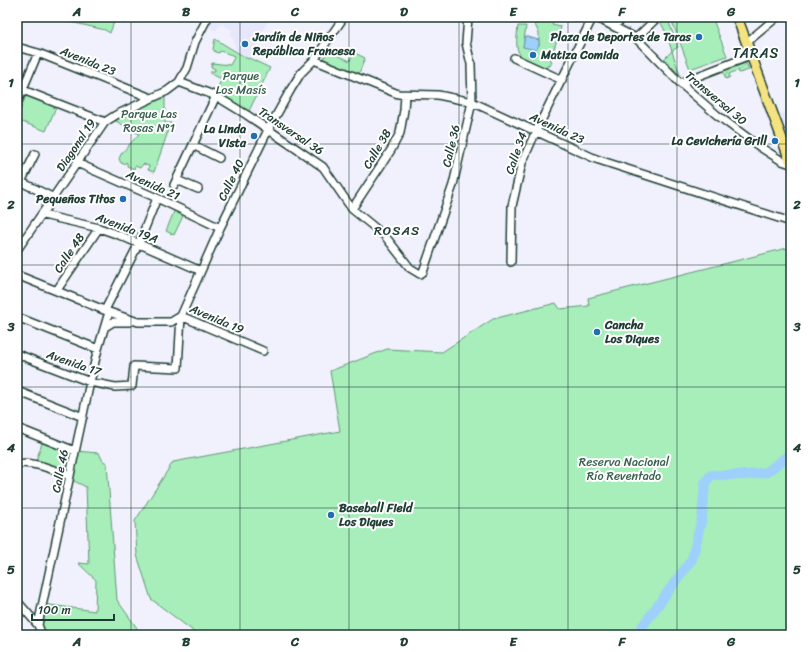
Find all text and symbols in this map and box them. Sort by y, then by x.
text: A [72,0,81,23]
text: B [182,0,191,23]
text: C [290,0,300,23]
text: D [400,0,408,23]
text: E [509,0,518,23]
text: F [617,0,626,23]
text: G [726,0,736,23]
place label: Jardín de Niños República Francesa [252,26,356,62]
place label: Plaza de Deportes de Taras [551,26,691,48]
marker: Plaza de Deportes de Taras [694,32,704,42]
street label: Avenida 23 [56,39,120,82]
marker: Jardín de Niños República Francesa [240,39,250,49]
district label: TARAS [733,41,779,66]
place label: Matiza Comida [540,44,620,66]
marker: Matiza Comida [528,50,538,60]
park label: Parque Los Masís [216,65,266,101]
street label: Transversal 30 [680,65,753,131]
text: 1 [8,71,14,94]
text: 1 [794,71,800,94]
street label: Transversal 36 [254,101,329,161]
park label: Parque Las Rosas Nº1 [121,103,177,139]
street label: Avenida 23 [525,105,588,150]
street label: Diagonal 19 [50,114,102,176]
place label: La Linda Vista [204,118,247,154]
street label: Calle 36 [435,122,467,169]
street label: Calle 38 [357,125,397,173]
street label: Calle 34 [498,128,534,177]
place label: La Cevichería Grill [671,130,768,152]
marker: La Linda Vista [249,131,259,141]
marker: La Cevichería Grill [770,136,780,146]
street label: Calle 40 [211,155,251,205]
street label: Avenida 21 [122,163,183,207]
place label: Pequeños Titos [36,188,115,210]
text: 2 [6,193,15,216]
text: 2 [792,193,801,216]
marker: Pequeños Titos [118,194,128,204]
street label: Avenida 19A [92,206,162,250]
district label: ROSAS [374,219,420,242]
street label: Calle 48 [47,228,91,278]
street label: Avenida 19 [185,297,248,340]
place label: Cancha Los Diques [604,314,660,350]
text: 3 [6,315,15,338]
text: 3 [792,315,801,338]
marker: Cancha Los Diques [592,327,602,337]
street label: Avenida 17 [43,343,106,383]
text: 4 [6,436,16,459]
text: 4 [792,436,802,459]
street label: Calle 46 [45,447,75,495]
park label: Reserva Nacional Río Reventado [579,451,670,487]
place label: Baseball Field Los Diques [339,497,414,533]
marker: Baseball Field Los Diques [326,510,336,520]
text: 5 [7,558,15,581]
text: 5 [793,558,801,581]
scale bar [32,596,114,622]
text: 100 m [38,599,71,621]
text: A [72,630,81,652]
text: B [182,630,191,652]
text: C [290,630,300,652]
text: D [400,630,408,652]
text: E [509,630,518,652]
text: F [617,630,626,652]
text: G [726,630,736,652]

